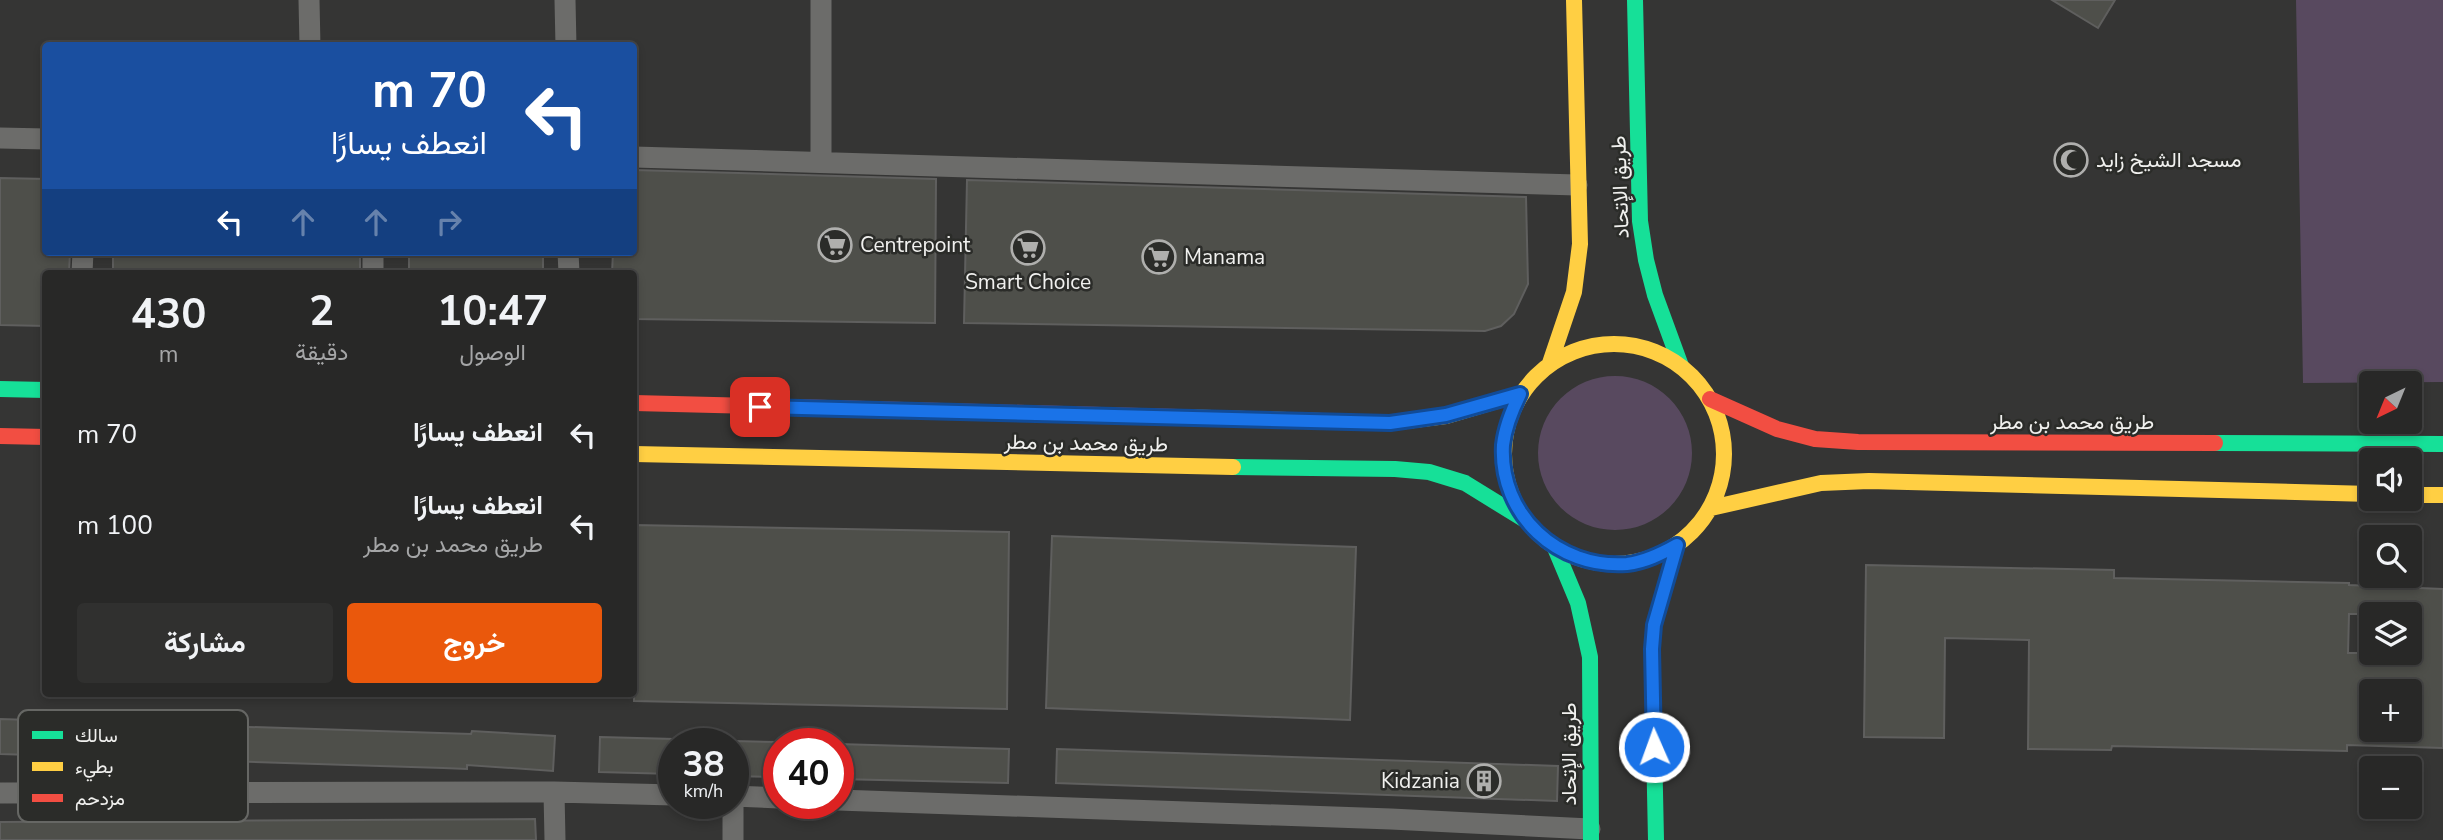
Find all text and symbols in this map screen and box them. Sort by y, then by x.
text: 70 m [372,57,487,124]
icon: left [511,70,602,161]
text: انعطف يسارًا [331,122,487,165]
street label: طريق اﻹتحاد [1604,135,1636,239]
mosque icon: مسجد الشيخ زايد [2052,141,2090,179]
place label: مسجد الشيخ زايد [2096,146,2241,174]
icon: left [211,203,249,241]
icon: ahead [284,203,322,241]
icon: ahead [357,203,395,241]
icon: right [430,203,468,241]
supermarket icon: Centrepoint [816,226,854,264]
supermarket icon: Smart Choice [1009,229,1047,267]
place label: Centrepoint [860,231,971,259]
supermarket icon: Manama [1140,238,1178,276]
place label: Manama [1184,243,1265,271]
place label: Smart Choice [965,268,1091,296]
text: 2 [309,283,334,340]
text: 10:47 [437,283,548,340]
text: 430 [131,286,206,343]
text: دقيقة [295,337,348,368]
text: الوصول [459,337,526,368]
text: m [159,339,178,370]
north arrow [2359,371,2422,434]
map controls [2359,371,2422,819]
pin [730,377,790,437]
icon: arrive [741,388,779,426]
street label: طريق محمد بن مطر [1989,408,2154,436]
text: انعطف يسارًا [413,415,543,450]
icon: left [564,416,602,454]
text: 70 m [77,417,137,452]
street label: طريق محمد بن مطر [1003,428,1168,458]
button: sound [2359,448,2422,511]
text: انعطف يسارًا [413,488,543,523]
icon: left [564,507,602,545]
text: 100 m [77,508,153,543]
button: search [2359,525,2422,588]
text: طريق محمد بن مطر [363,529,543,560]
button: layers [2359,602,2422,665]
button: مشاركة [77,603,333,683]
button: خروج [347,603,602,683]
button: + [2359,679,2422,742]
street label: طريق اﻹتحاد [1555,702,1583,806]
legend [18,710,248,822]
position arrow [1617,710,1691,784]
text: سالك [75,723,118,749]
speed limit sign: 40 [763,728,854,819]
text: 38 [682,741,725,788]
text: بطيء [75,754,113,782]
button: − [2359,756,2422,819]
building icon: Kidzania [1465,762,1503,800]
place label: Kidzania [1381,767,1460,795]
text: km/h [684,779,723,803]
text: مزدحم [75,786,125,812]

